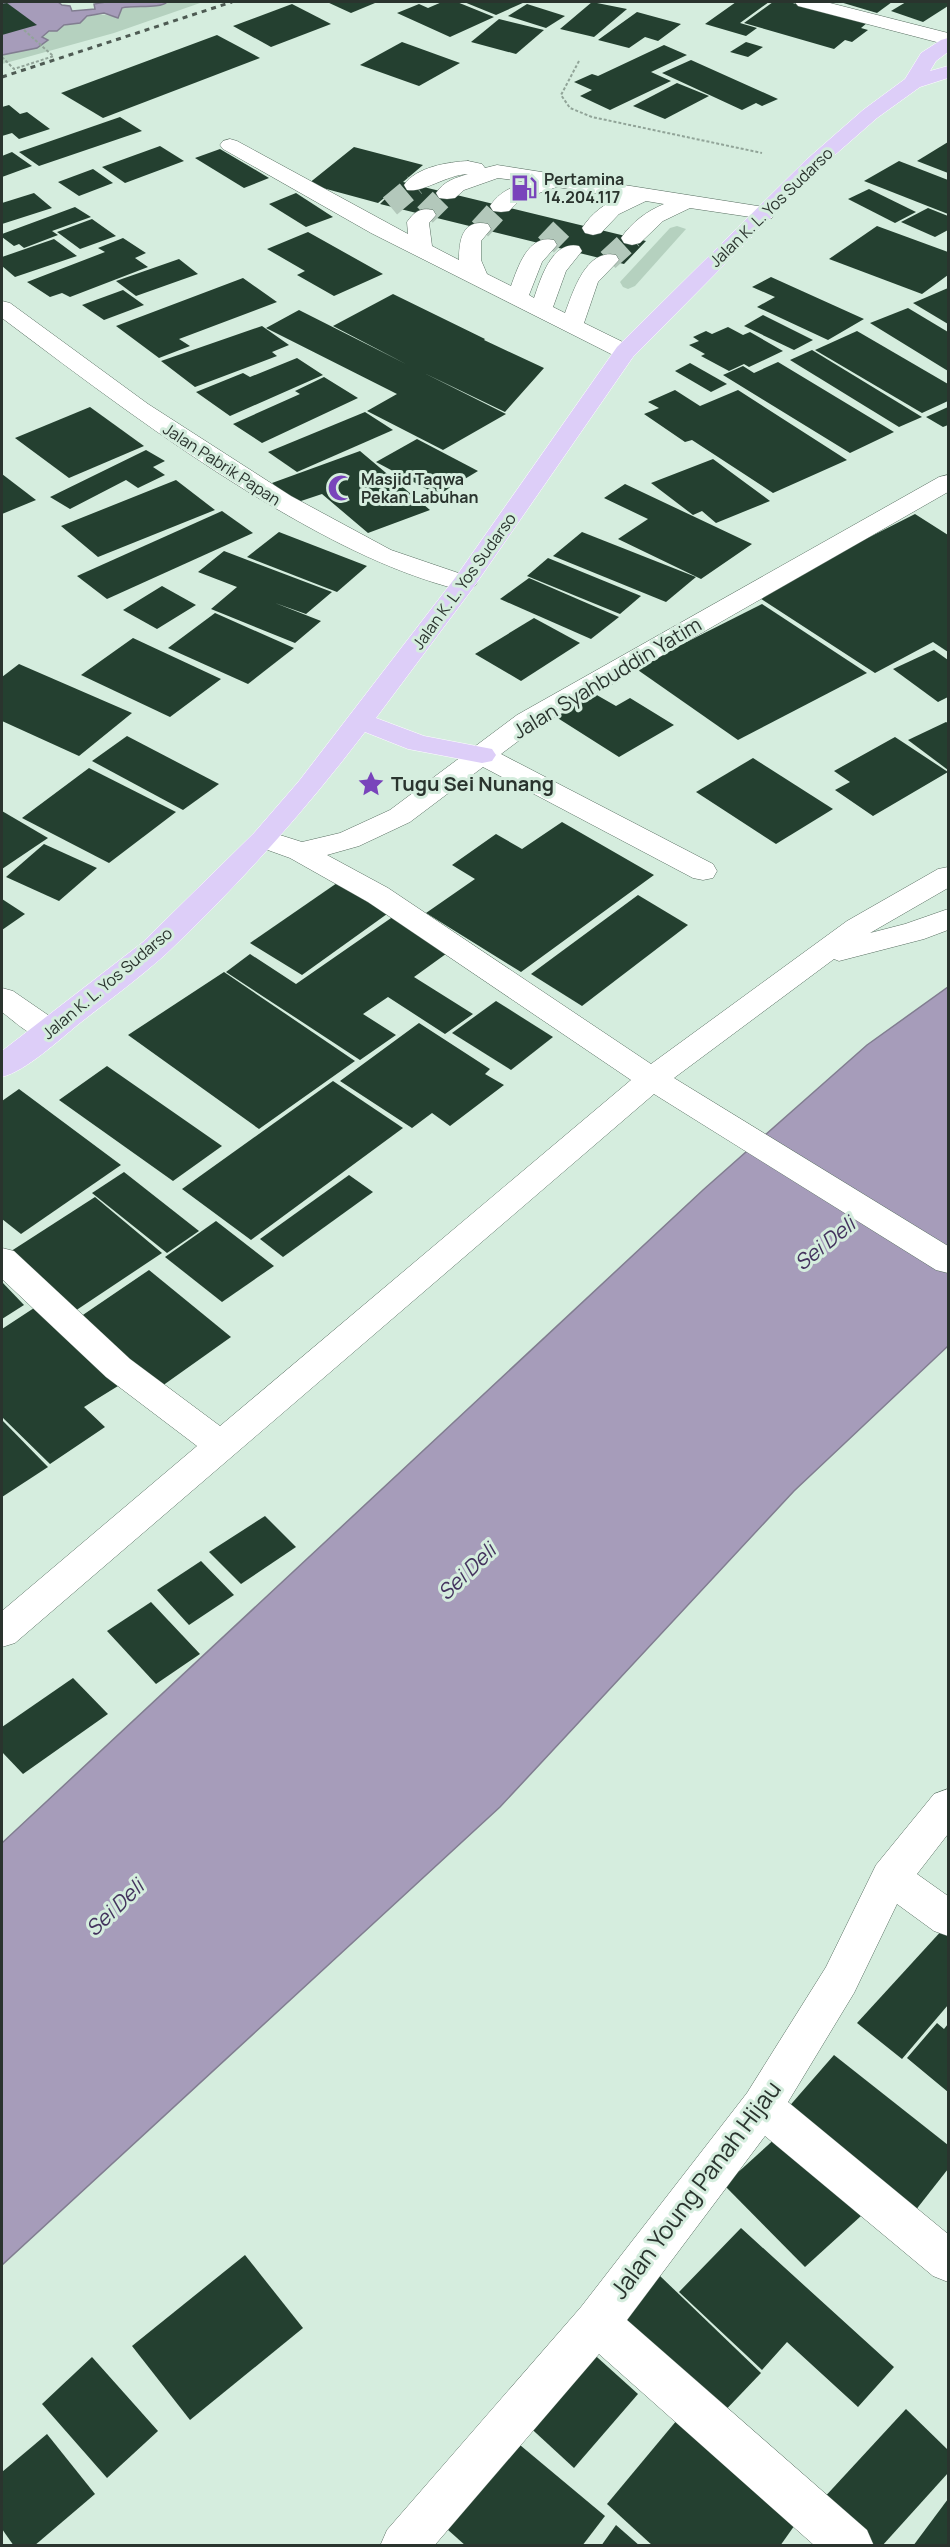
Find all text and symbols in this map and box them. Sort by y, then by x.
street label: Jalan K. L. Yos Sudarso [705,142,837,272]
place label: Pertamina 14.204.117 [544,168,624,208]
fuel station icon: Pertamina 14.204.117 [509,173,539,203]
street label: Jalan Pabrik Papan [159,418,285,510]
place label: Masjid Taqwa Pekan Labuhan [361,468,479,508]
mosque icon: Masjid Taqwa Pekan Labuhan [326,473,356,503]
street label: Jalan K. L. Yos Sudarso [407,508,521,654]
street label: Jalan Syahbuddin Yatim [507,610,706,745]
place icon: Tugu Sei Nunang [356,769,386,799]
place label: Tugu Sei Nunang [391,770,554,797]
street label: Jalan K. L. Yos Sudarso [37,922,177,1044]
water label: Sei Deli [788,1208,863,1276]
water label: Sei Deli [431,1535,504,1606]
water label: Sei Deli [79,1871,152,1942]
street label: Jalan Young Panah Hijau [602,2073,788,2305]

